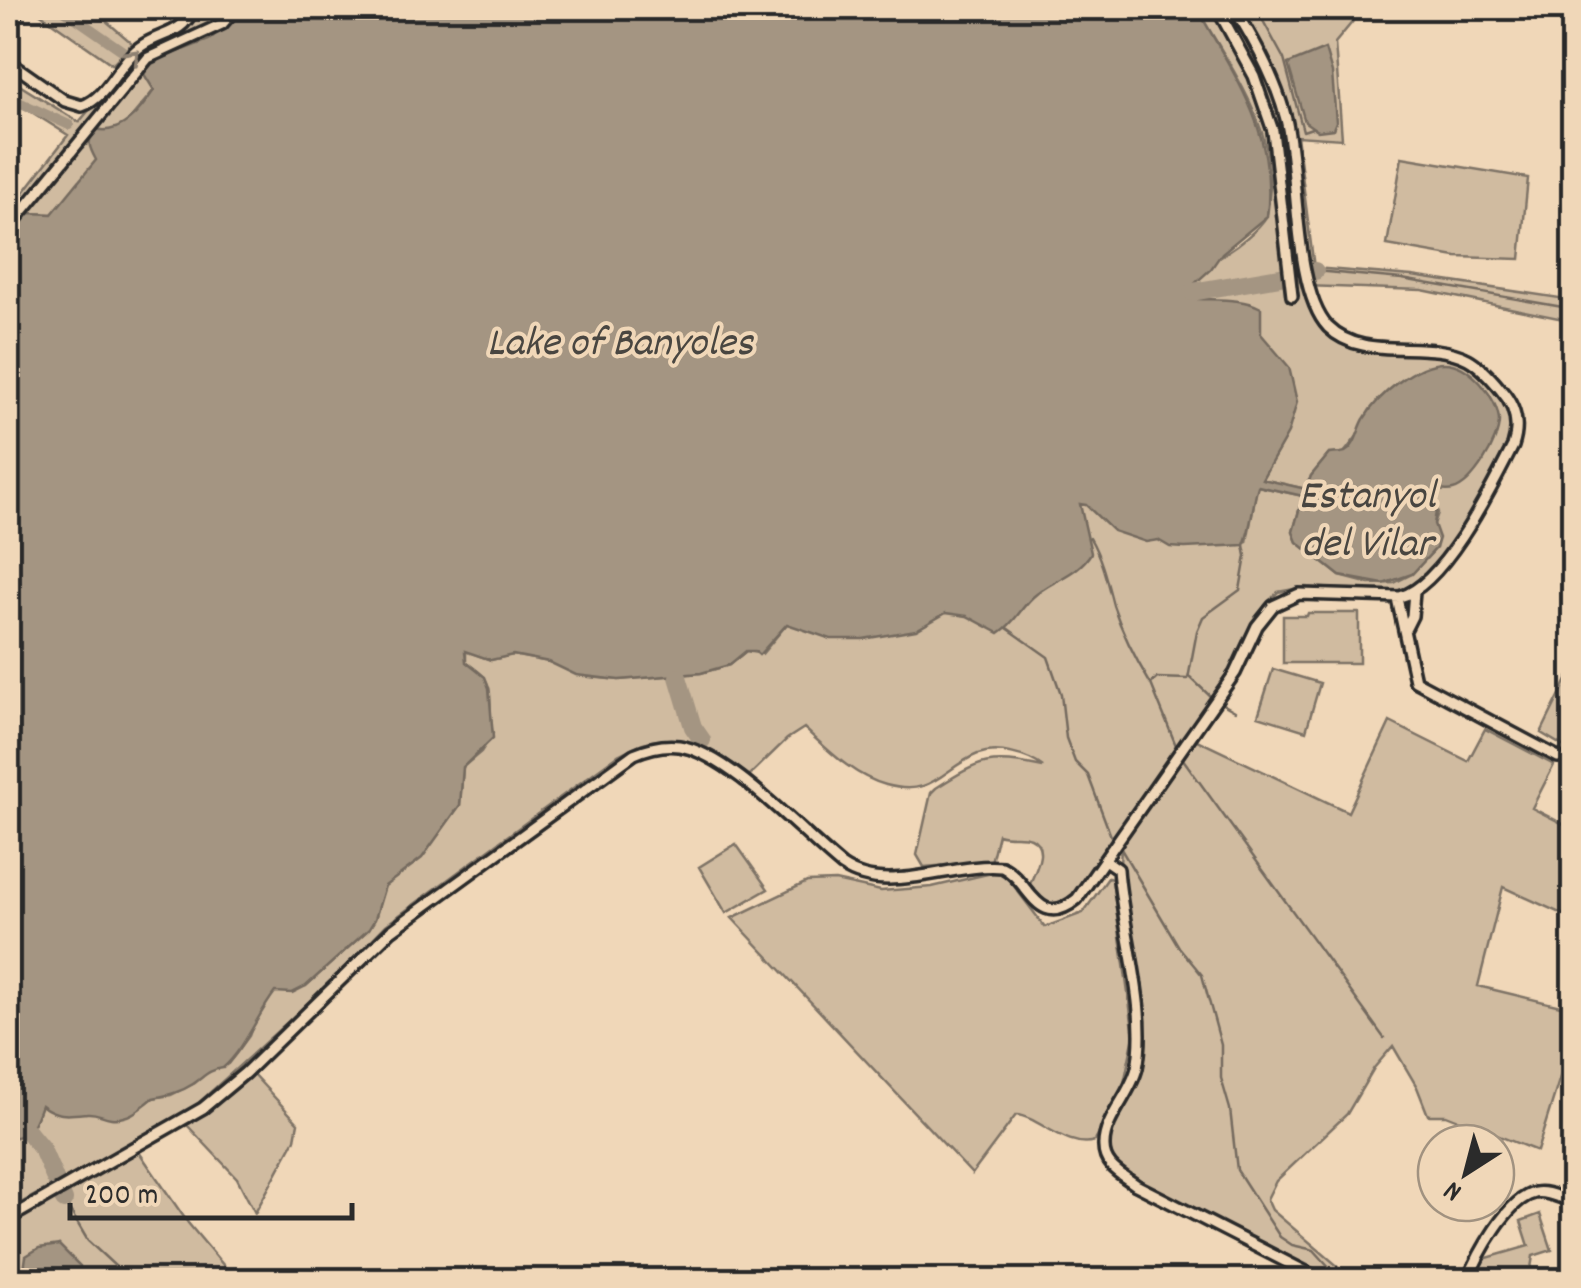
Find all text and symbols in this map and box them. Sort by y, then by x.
one-way arrow [121,50,139,68]
water label: Lake of Banyoles [487,316,754,376]
water label: Estanyol del Vilar [1298,469,1439,577]
north arrow [1416,1123,1516,1223]
scale bar [70,1158,352,1220]
text: N [1437,1169,1472,1209]
text: 200 m [85,1176,158,1219]

